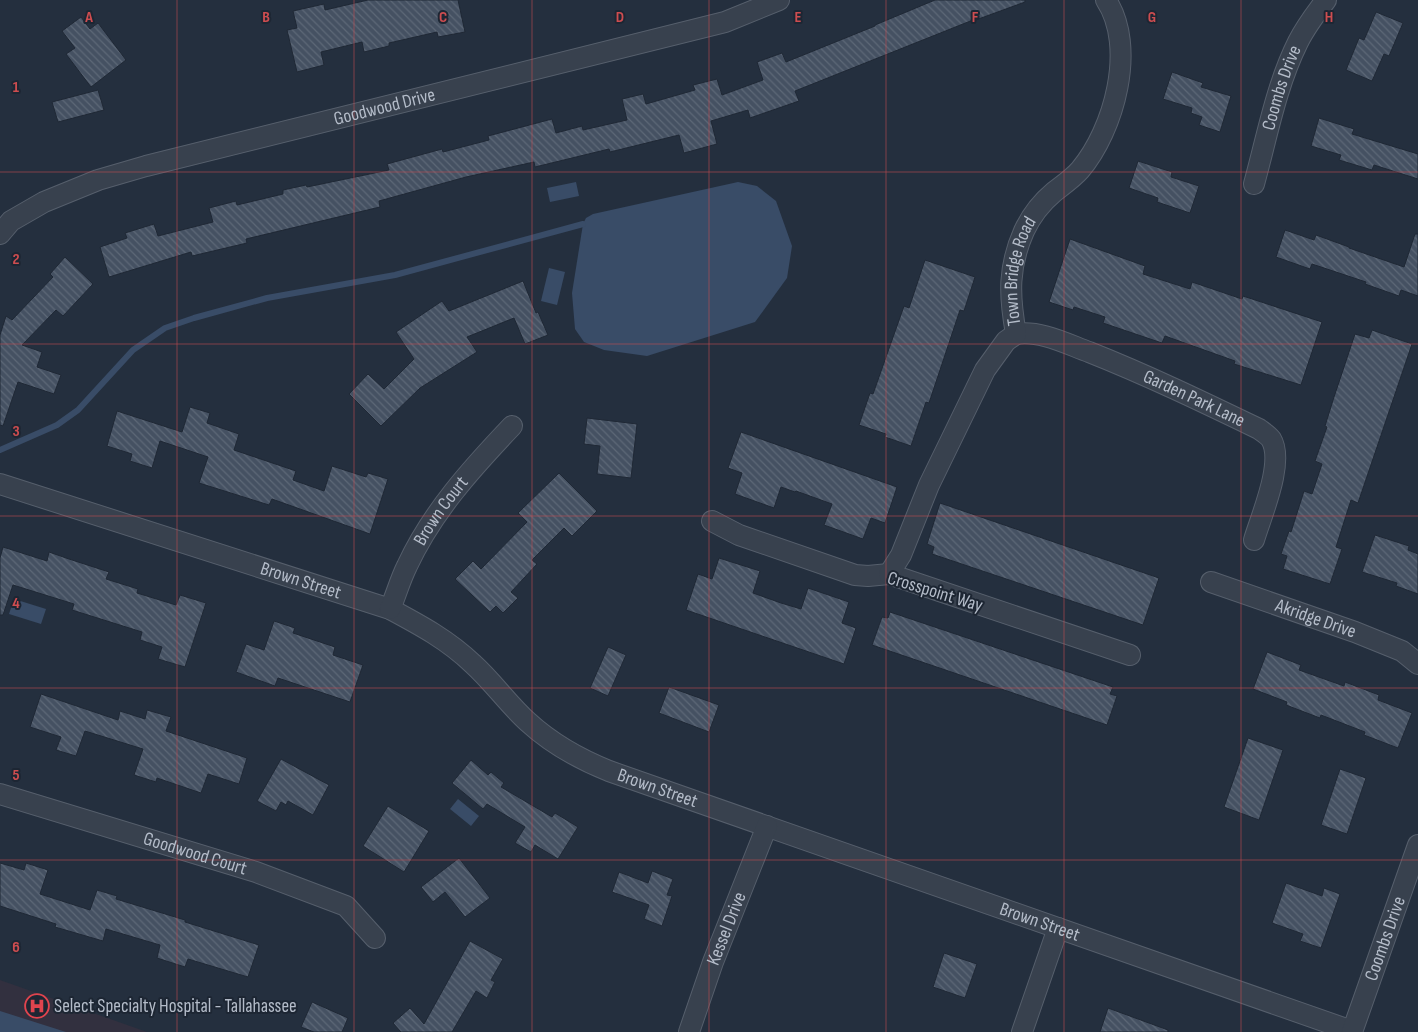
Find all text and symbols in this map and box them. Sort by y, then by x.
text: A [84,8,93,27]
text: B [262,8,270,27]
text: C [439,8,447,27]
text: D [616,8,624,27]
text: E [795,8,802,27]
text: F [972,8,979,27]
text: G [1148,8,1156,27]
text: H [1325,8,1333,27]
street label: Coombs Drive [1257,42,1306,133]
text: 1 [13,78,20,97]
street label: Goodwood Drive [331,83,437,130]
street label: Town Bridge Road [1000,212,1041,327]
text: 2 [12,250,20,269]
street label: Garden Park Lane [1140,365,1249,432]
text: 3 [12,422,20,441]
street label: Brown Court [408,471,473,550]
street label: Brown Street [258,557,344,604]
street label: Crosspoint Way [885,567,986,618]
street label: Akridge Drive [1271,593,1359,643]
text: 4 [12,594,20,613]
street label: Brown Street [614,763,701,813]
text: 5 [12,766,20,785]
street label: Goodwood Court [141,827,250,880]
street label: Kessel Drive [701,889,751,968]
street label: Coombs Drive [1359,893,1410,984]
street label: Brown Street [997,897,1083,946]
text: 6 [12,938,20,957]
hospital icon: Select Specialty Hospital - Tallahassee [24,993,50,1019]
place label: Select Specialty Hospital - Tallahassee [54,995,297,1018]

